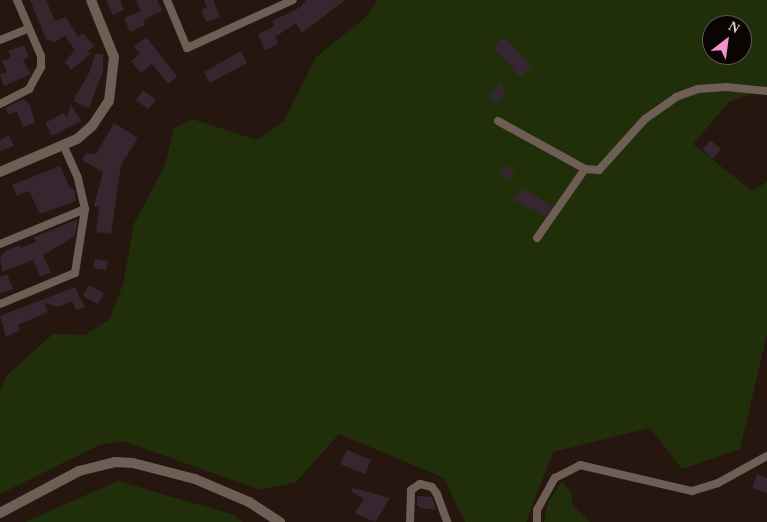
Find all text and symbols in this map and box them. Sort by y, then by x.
north arrow [702,15,752,65]
text: N [726,18,742,36]

